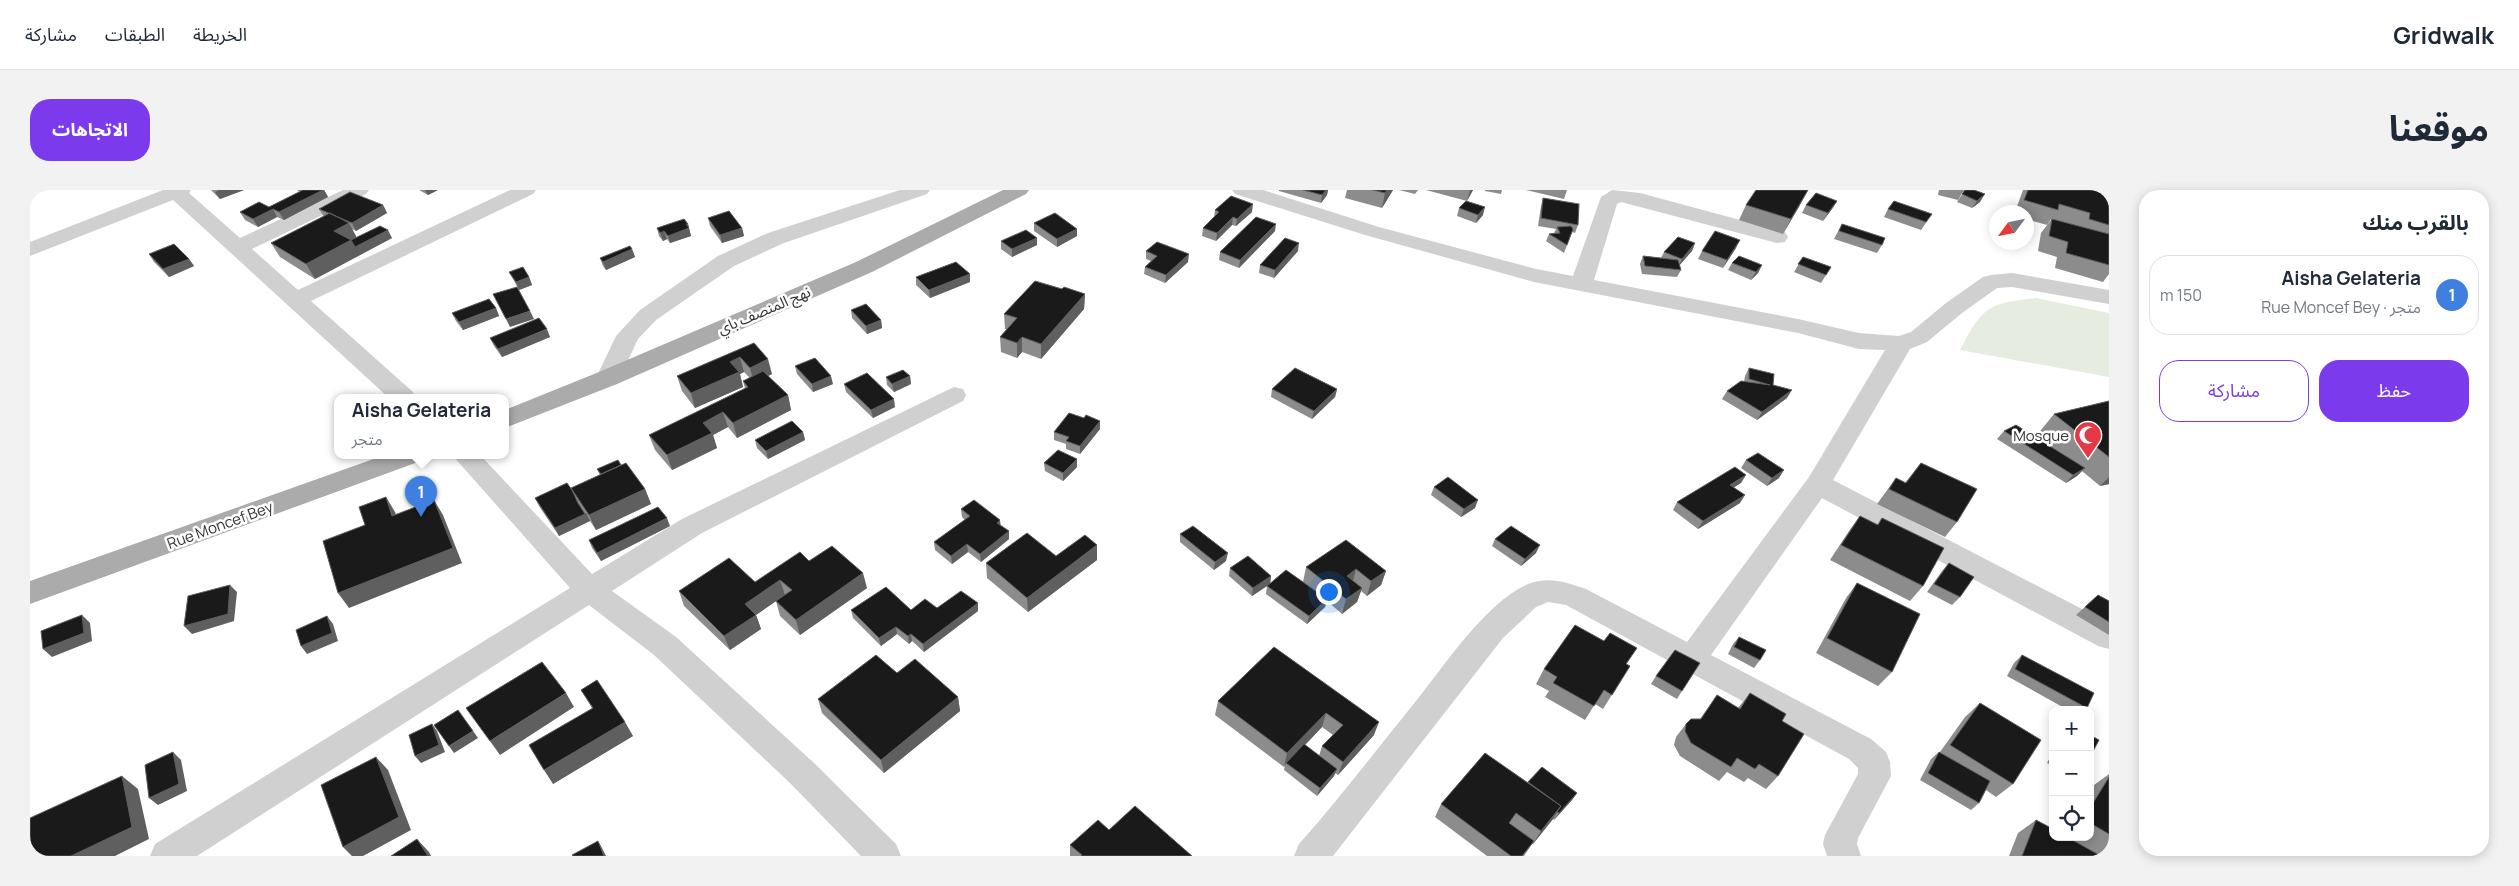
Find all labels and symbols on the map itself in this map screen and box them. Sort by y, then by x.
north arrow [1989,205,2034,250]
street label: نهج المنصف باي [714,281,815,341]
mosque icon: Mosque [2073,420,2103,459]
place label: Mosque [2013,425,2069,446]
pin: 1 [405,476,437,517]
street label: Rue Moncef Bey [164,496,276,554]
your location [1316,579,1342,605]

